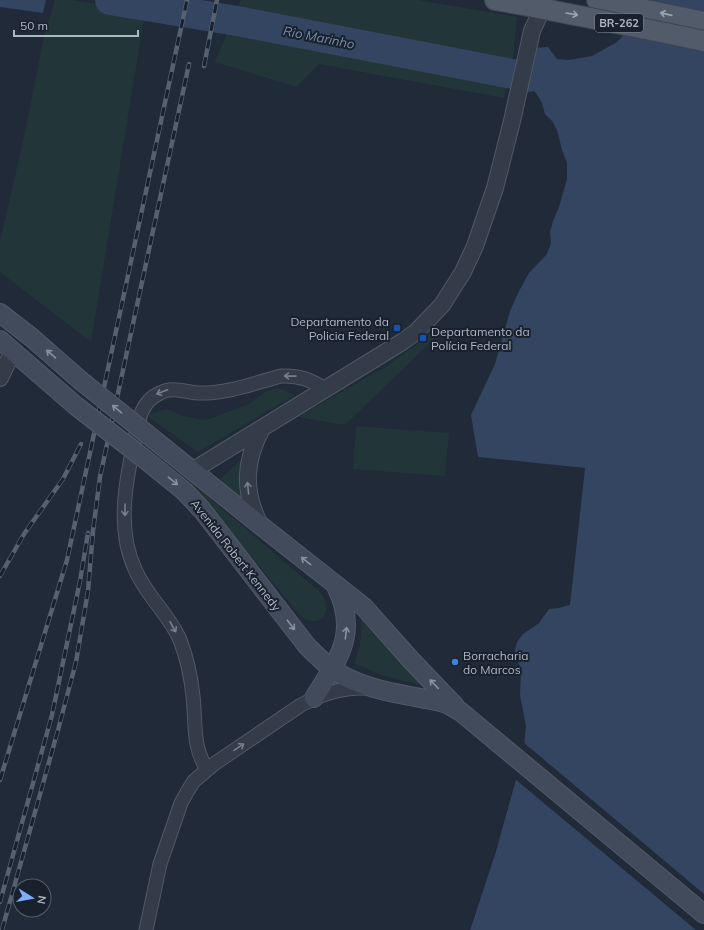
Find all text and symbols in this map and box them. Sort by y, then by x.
one-way arrow [660,9,673,17]
one-way arrow [565,11,578,19]
scale bar [14,12,138,38]
road number: BR-262 [595,14,643,32]
text: 50 m [20,18,48,33]
water label: Rio Marinho [282,22,356,52]
place label: Departamento da Policia Federal [290,314,389,343]
marker: Departamento da Policia Federal [392,323,402,333]
place label: Departamento da Polícia Federal [431,324,530,353]
marker: Departamento da Polícia Federal [418,333,428,343]
one-way arrow [46,350,56,359]
one-way arrow [284,373,297,380]
one-way arrow [157,389,169,397]
one-way arrow [111,405,122,413]
one-way arrow [168,477,178,486]
one-way arrow [244,482,252,495]
street label: Avenida Robert Kennedy [188,496,285,614]
one-way arrow [121,503,129,516]
one-way arrow [300,557,311,566]
one-way arrow [287,619,295,630]
one-way arrow [170,621,178,633]
one-way arrow [342,627,350,640]
place label: Borracharia do Marcos [463,648,528,677]
marker: Borracharia do Marcos [450,657,460,667]
one-way arrow [429,679,439,689]
one-way arrow [233,743,244,751]
north arrow [12,878,52,918]
text: N [34,894,49,905]

